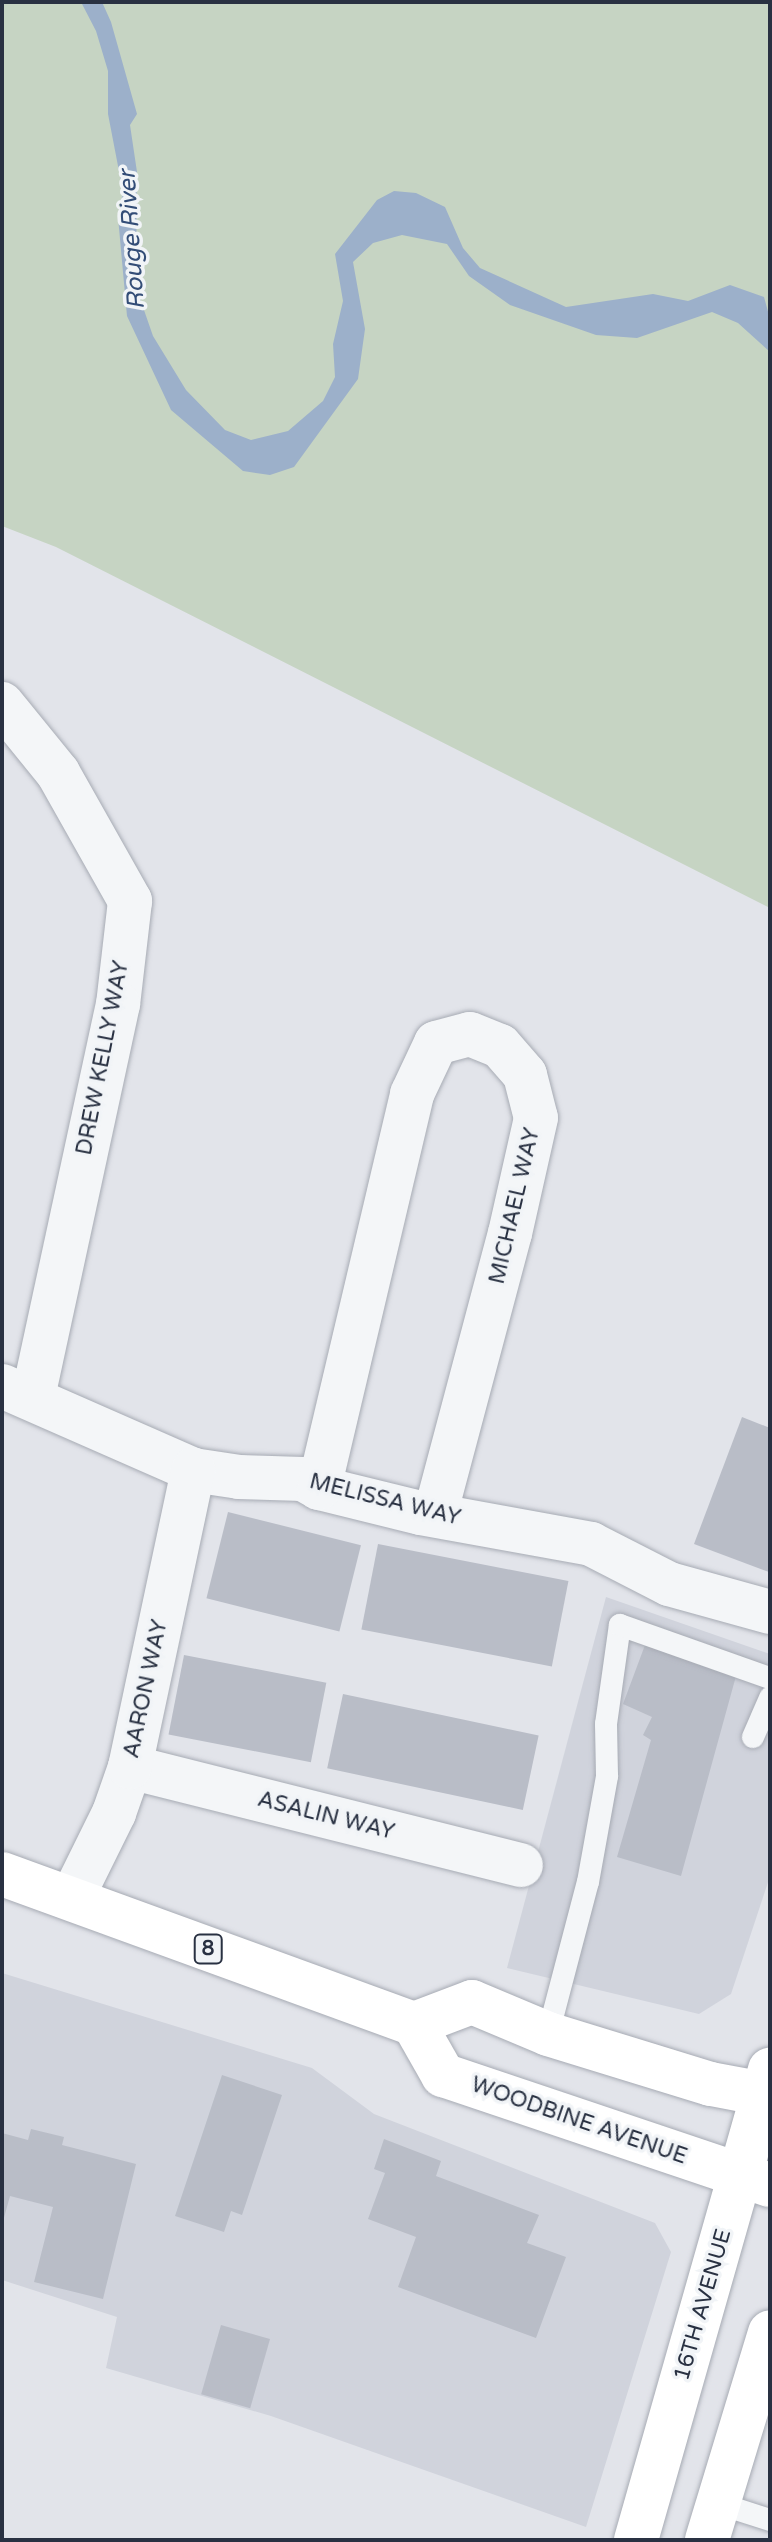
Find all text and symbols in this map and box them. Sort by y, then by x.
water label: Rouge River [113,169,151,311]
street label: DREW KELLY WAY [71,959,135,1157]
street label: MICHAEL WAY [484,1125,546,1287]
street label: MELISSA WAY [307,1468,463,1532]
street label: AARON WAY [118,1617,174,1761]
street label: ASALIN WAY [255,1786,397,1846]
road number: 8 [192,1933,224,1965]
street label: WOODBINE AVENUE [468,2072,690,2170]
street label: 16TH AVENUE [669,2226,737,2384]

